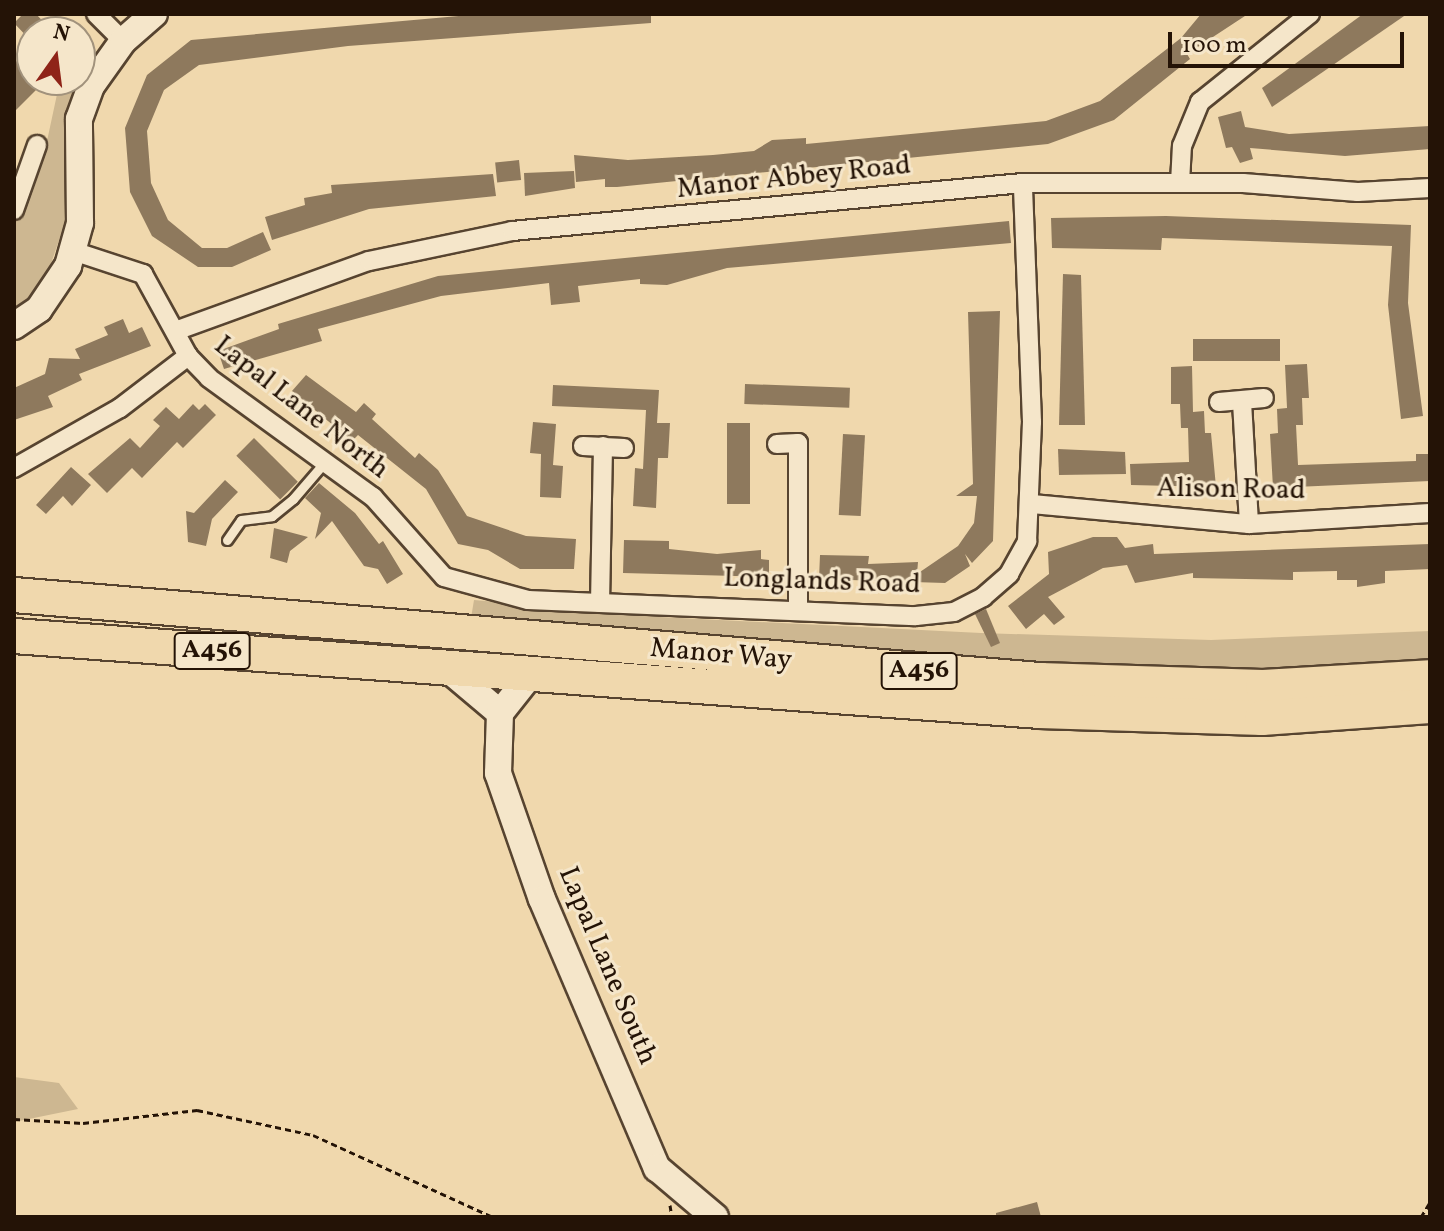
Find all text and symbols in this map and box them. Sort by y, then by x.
north arrow [16,16,96,96]
scale bar [1172,16,1408,66]
text: N [50,17,73,51]
text: 100 m [1182,29,1247,63]
street label: Manor Abbey Road [675,149,913,207]
street label: Lapal Lane North [207,329,395,487]
street label: Alison Road [1156,472,1306,508]
street label: Longlands Road [723,562,921,602]
road number: A456 [172,629,252,673]
street label: Manor Way [648,632,794,678]
road number: A456 [879,649,959,693]
street label: Lapal Lane South [550,862,664,1070]

